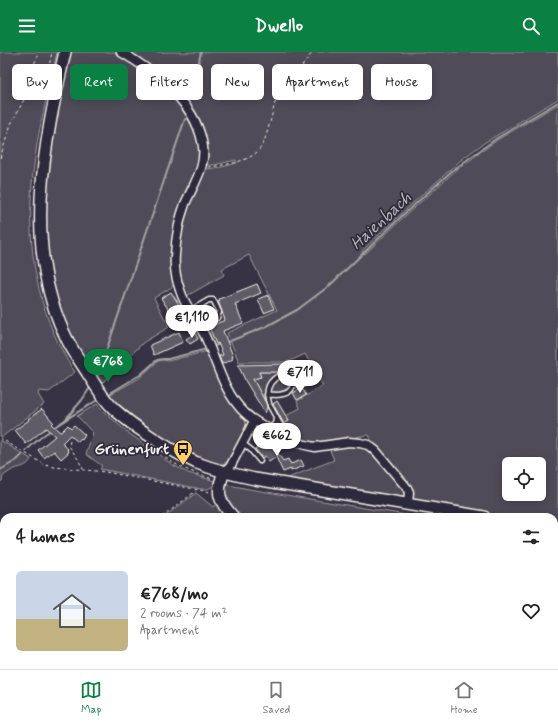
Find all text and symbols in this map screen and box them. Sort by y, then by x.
text: Dwello [255,14,303,38]
icon: menu [16,15,38,37]
icon: search [520,15,542,37]
chip: Buy [12,64,62,100]
chip: Rent [70,64,128,100]
chip: Filters [136,64,203,100]
chip: New [211,64,264,100]
chip: Apartment [272,64,363,100]
chip: House [371,64,432,100]
water label: Haienbach [346,187,416,255]
pin: €1,110 [159,305,225,339]
text: €1,110 [174,309,210,326]
pin: €768 [84,349,132,383]
text: €768 [93,353,123,370]
pin: €711 [276,360,324,394]
text: €711 [286,364,314,381]
pin: €662 [253,423,301,457]
text: €662 [262,427,292,444]
bus stop icon: Grünenfurt [172,438,194,466]
place label: Grünenfurt [94,439,169,460]
map controls [502,457,546,501]
button: locate [502,457,546,501]
text: 4 homes [16,526,75,548]
icon: filters [520,526,542,548]
text: €768/mo [140,583,208,605]
icon: home [48,587,96,635]
icon: heart [520,600,542,622]
text: 2 rooms · 74 m² [140,605,227,622]
text: Apartment [140,622,199,639]
tab: Map [80,679,102,717]
tab: Saved [262,679,290,717]
tab: Home [451,679,478,717]

